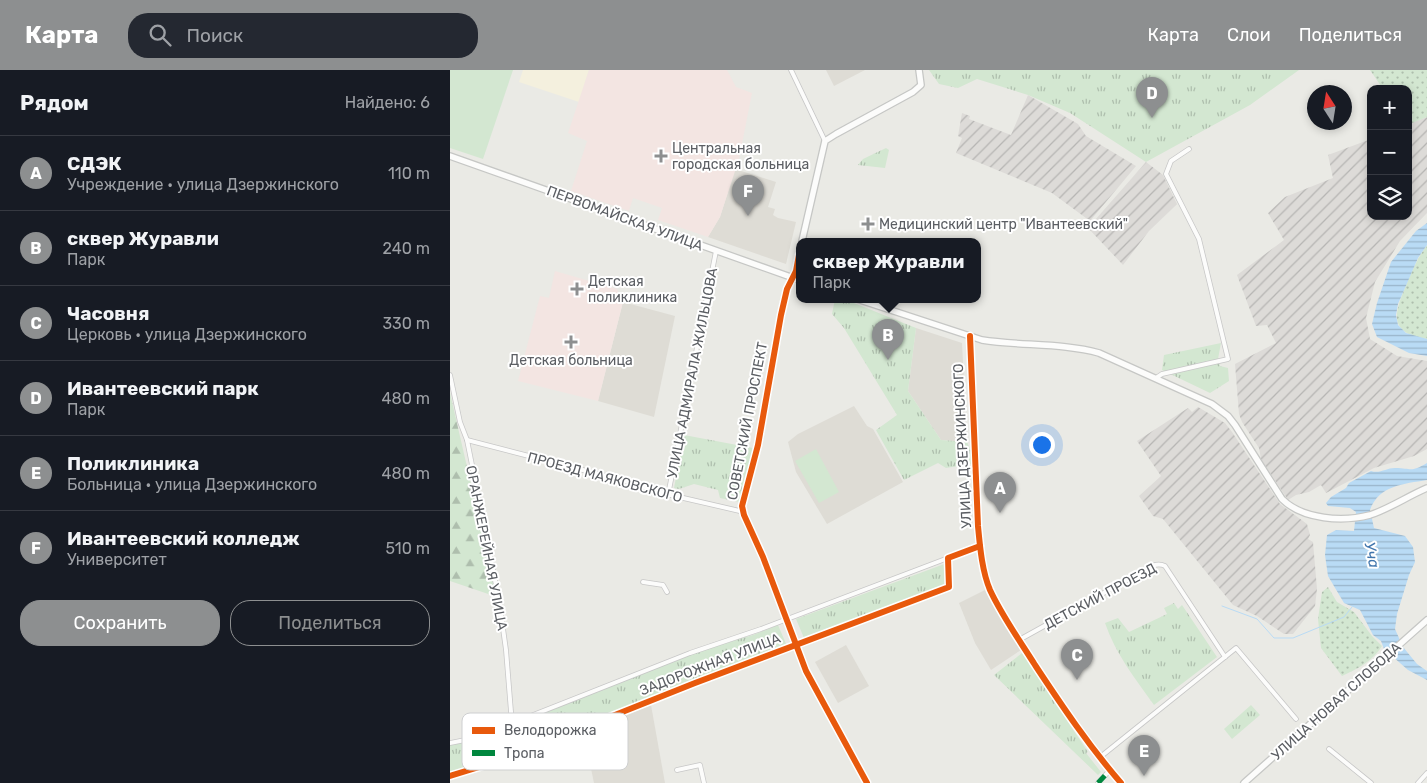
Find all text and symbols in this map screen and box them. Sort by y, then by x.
search box [128,13,478,58]
text: Карта [25,21,98,49]
icon: search [146,21,174,49]
text: Поиск [186,24,243,47]
text: Карта [1148,24,1199,46]
text: Слои [1227,24,1271,46]
text: Поделиться [1299,24,1402,46]
pin: D [1136,77,1168,118]
north arrow [1307,85,1352,130]
map controls [1367,85,1412,220]
button: + [1367,85,1412,130]
text: Рядом [20,90,89,115]
text: Найдено: 6 [345,93,430,112]
button: − [1367,130,1412,175]
place label: Центральная городская больница [672,140,809,173]
marker: Центральная городская больница [654,149,668,163]
text: СДЭК [67,152,122,175]
text: A [30,164,42,183]
text: 110 m [388,164,430,183]
text: Учреждение · улица Дзержинского [67,175,339,194]
pin: F [732,175,764,216]
button: layers [1367,175,1412,220]
street label: ПЕРВОМАЙСКАЯ УЛИЦА [544,181,706,255]
place label: Медицинский центр "Ивантеевский" [879,216,1128,233]
marker: Медицинский центр "Ивантеевский" [861,217,875,231]
text: сквер Журавли [67,227,219,250]
popup [796,238,981,303]
text: B [30,239,42,258]
text: 240 m [383,239,430,258]
text: Парк [67,250,105,269]
text: сквер Журавли [813,250,964,273]
street label: УЛИЦА АДМИРАЛА ЖИЛЬЦОВА [664,266,721,480]
place label: Детская поликлиника [588,273,677,306]
text: Парк [813,273,851,292]
marker: Детская поликлиника [570,282,584,296]
text: Часовня [67,302,149,325]
text: C [30,314,42,333]
text: 330 m [382,314,430,333]
pin: B [872,319,904,360]
text: Церковь · улица Дзержинского [67,325,307,344]
marker: Детская больница [564,335,578,349]
street label: СОВЕТСКИЙ ПРОСПЕКТ [723,340,771,502]
place label: Детская больница [509,352,633,369]
street label: УЛИЦА ДЗЕРЖИНСКОГО [950,363,975,529]
text: Ивантеевский парк [67,377,259,400]
text: D [30,389,42,408]
text: 480 m [382,389,430,408]
text: Парк [67,400,105,419]
your location [1029,432,1055,458]
street label: ПРОЕЗД МАЯКОВСКОГО [525,449,684,506]
text: Поликлиника [67,452,199,475]
text: E [31,464,41,483]
text: 480 m [382,464,430,483]
street label: ОРАНЖЕРЕЙНАЯ УЛИЦА [462,464,512,633]
pin: A [984,472,1016,513]
text: Больница · улица Дзержинского [67,475,317,494]
text: Ивантеевский колледж [67,527,300,550]
text: F [31,539,41,558]
text: 510 m [386,539,430,558]
water label: Уча [1361,541,1383,570]
text: Университет [67,550,167,569]
street label: ДЕТСКИЙ ПРОЕЗД [1041,559,1159,633]
button: Сохранить [20,600,220,646]
button: Поделиться [230,600,430,646]
street label: ЗАДОРОЖНАЯ УЛИЦА [637,630,784,699]
street label: УЛИЦА НОВАЯ СЛОБОДА [1268,638,1405,764]
pin: C [1061,639,1093,680]
legend [462,713,628,770]
text: Велодорожка [504,722,597,739]
pin: E [1128,735,1160,776]
text: Тропа [504,745,545,762]

